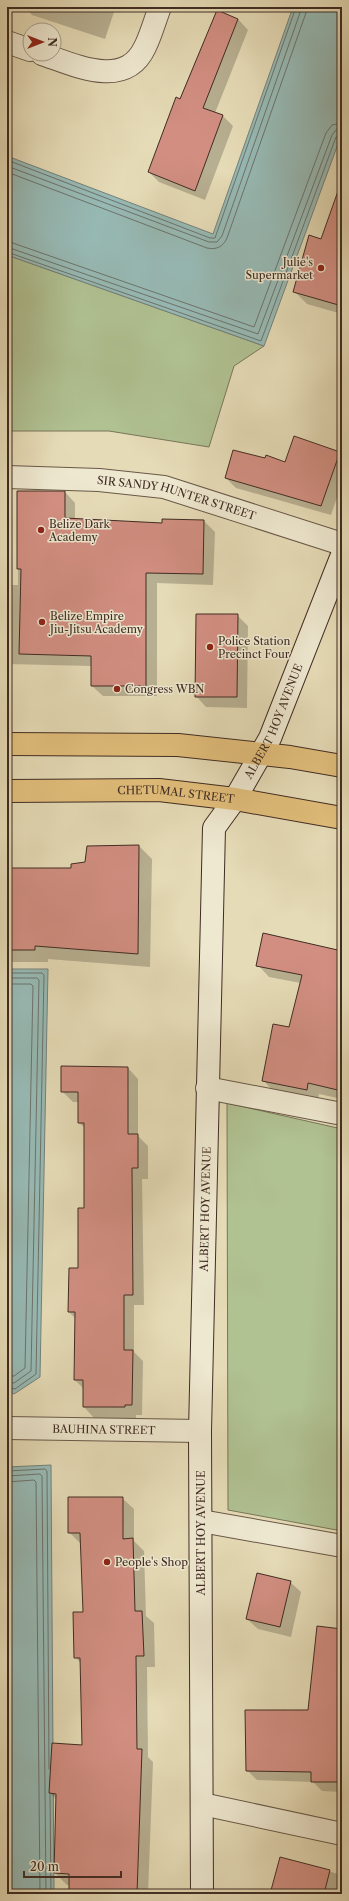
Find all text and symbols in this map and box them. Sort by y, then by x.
north arrow [22,22,62,62]
text: N [45,37,59,47]
place label: Julie's Supermarket [245,255,313,282]
marker: Julie's Supermarket [316,263,326,273]
street label: SIR SANDY HUNTER STREET [97,473,259,523]
place label: Belize Dark Academy [48,517,111,544]
marker: Belize Dark Academy [36,525,46,535]
place label: Belize Empire Jiu-Jitsu Academy [48,609,144,636]
marker: Belize Empire Jiu-Jitsu Academy [37,617,47,627]
place label: Police Station Precinct Four [218,634,290,661]
marker: Police Station Precinct Four [205,642,215,652]
street label: ALBERT HOY AVENUE [241,661,306,782]
place label: Congress WBN [125,682,204,696]
marker: Congress WBN [112,684,122,694]
street label: CHETUMAL STREET [117,783,236,806]
street label: ALBERT HOY AVENUE [197,1146,214,1273]
street label: BAUHINA STREET [52,1422,156,1437]
street label: ALBERT HOY AVENUE [194,1470,208,1597]
place label: People's Shop [115,1555,188,1569]
marker: People's Shop [102,1557,112,1567]
scale bar [24,1853,121,1879]
text: 20 m [30,1859,59,1874]

